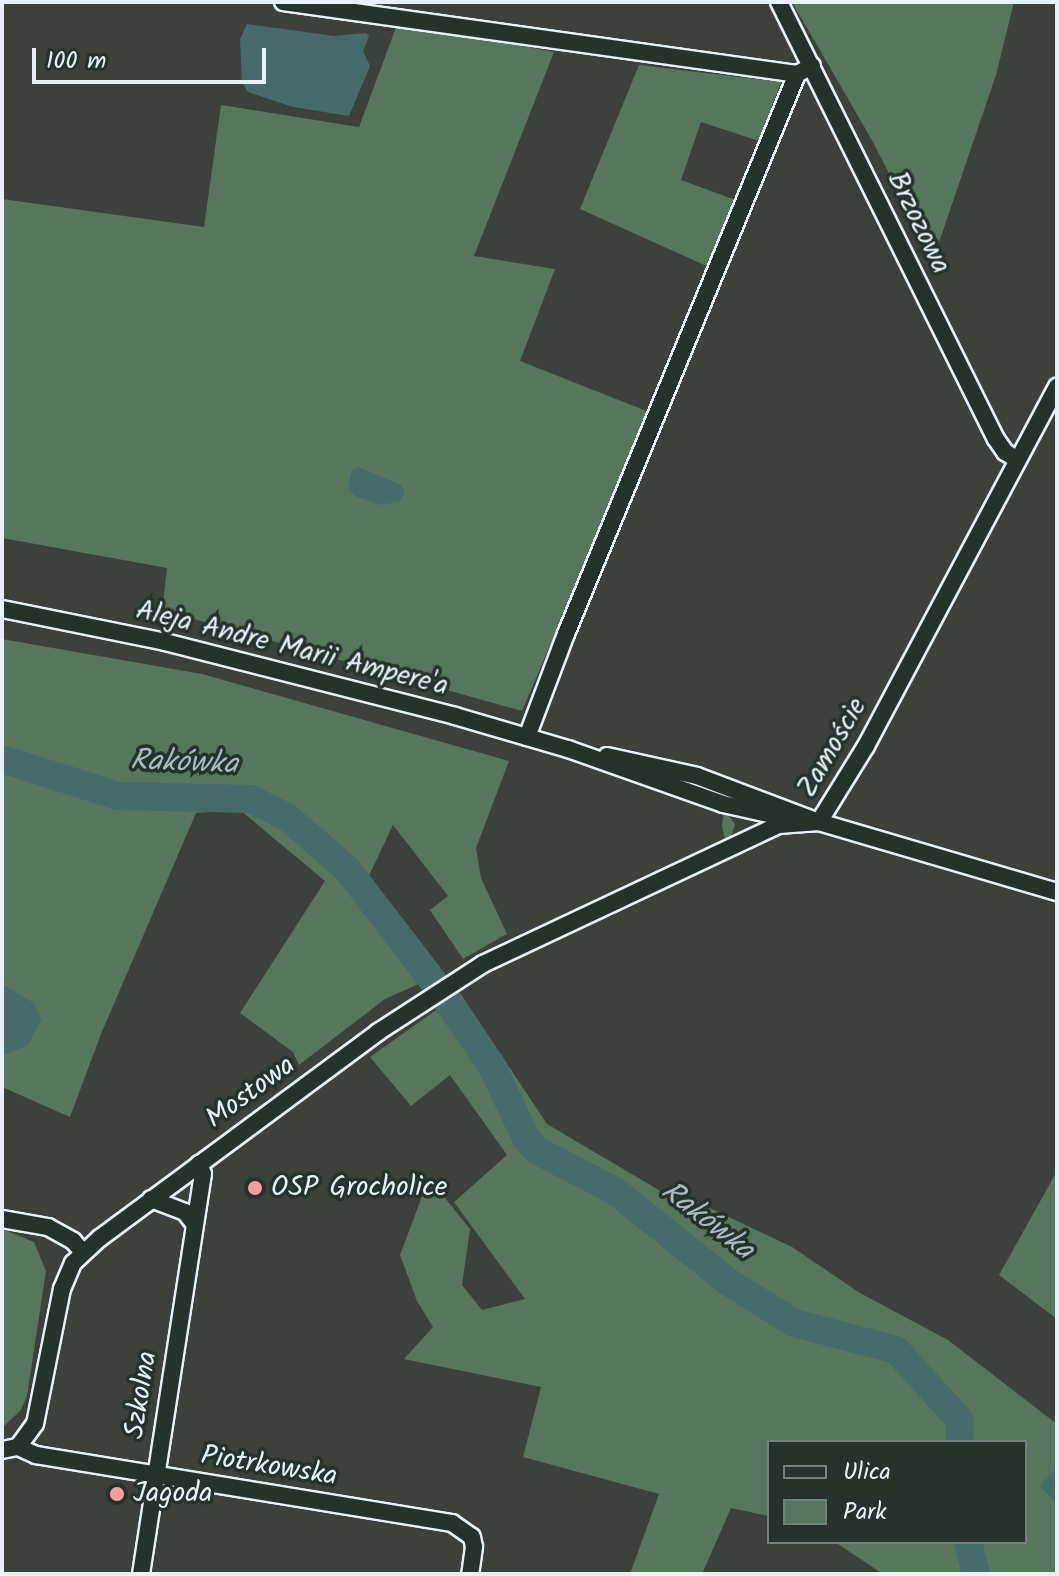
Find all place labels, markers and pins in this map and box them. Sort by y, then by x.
place label: OSP Grocholice [271,1171,447,1205]
marker: OSP Grocholice [246,1179,264,1197]
place label: Jagoda [133,1477,212,1511]
marker: Jagoda [108,1485,126,1503]

